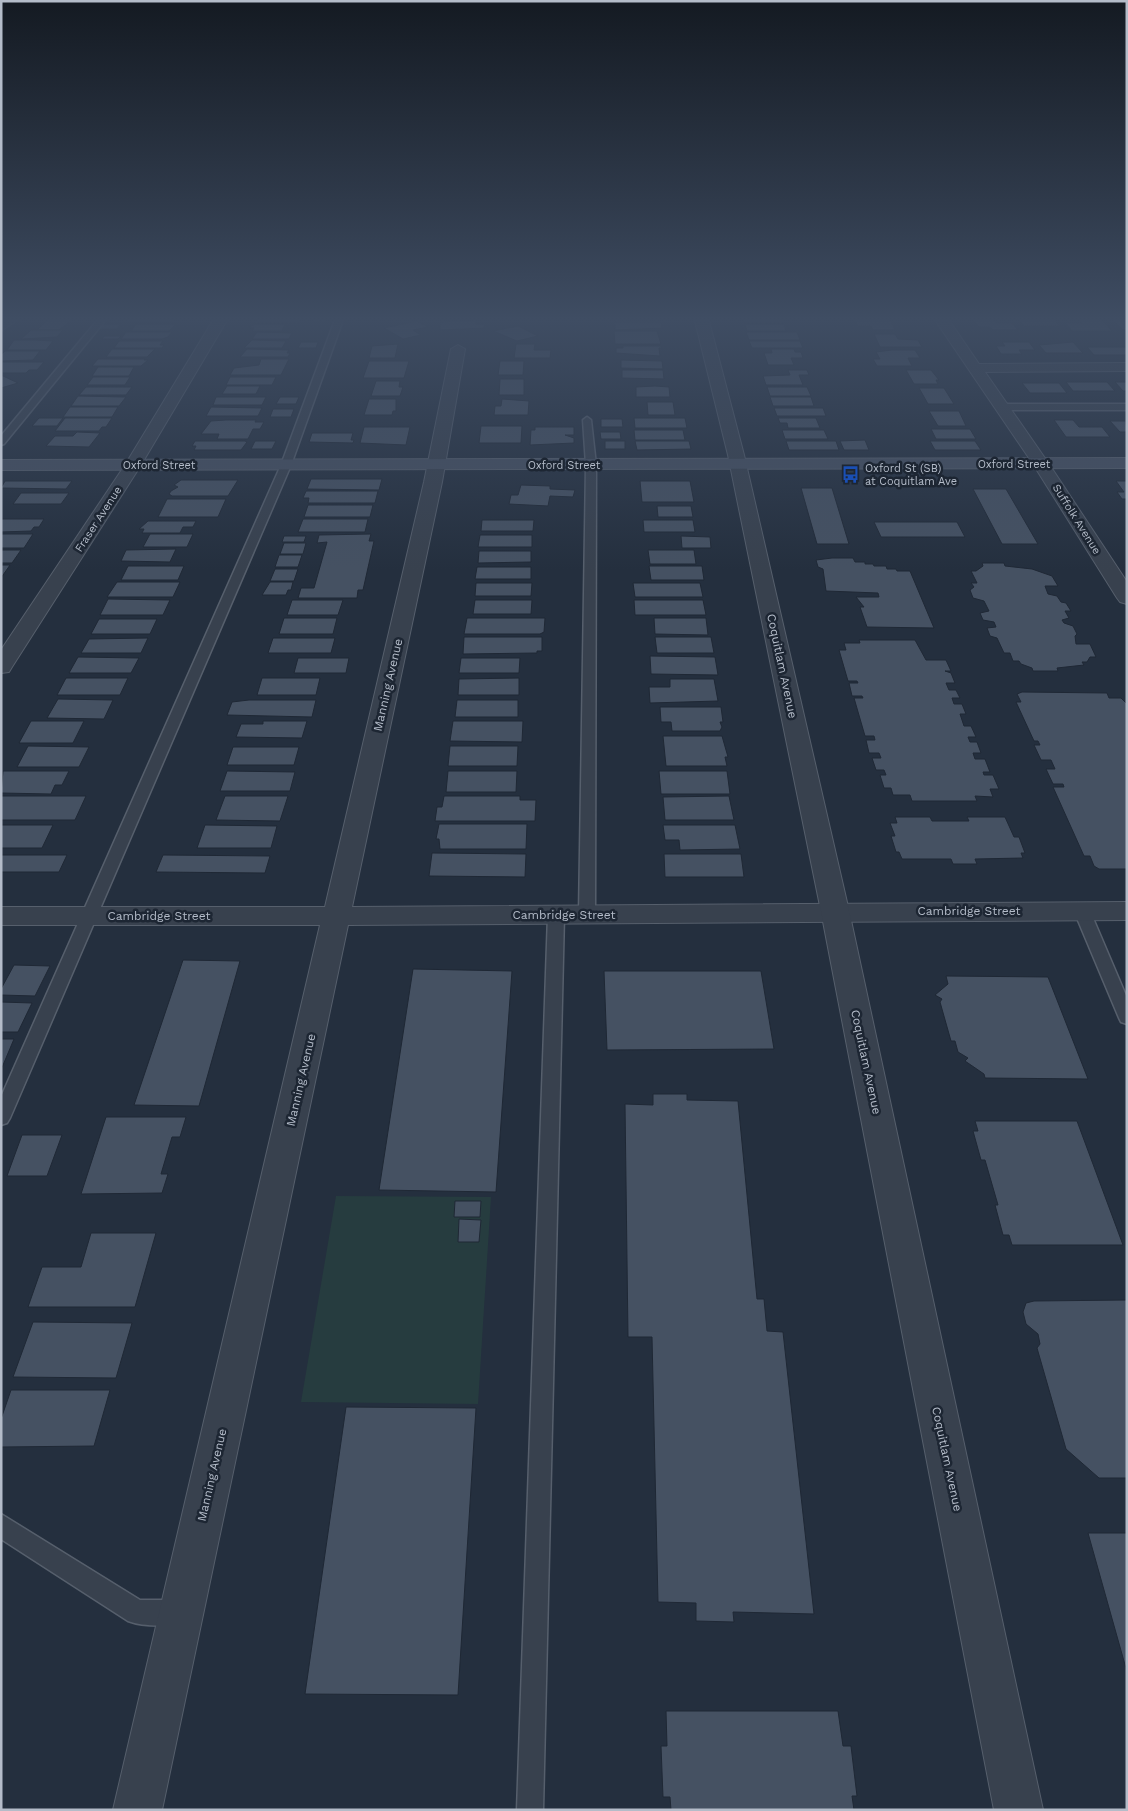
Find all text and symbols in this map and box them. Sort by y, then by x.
street label: Oxford Street [978,458,1051,471]
street label: Oxford Street [123,459,196,472]
street label: Oxford Street [528,459,601,472]
place label: Oxford St (SB) at Coquitlam Ave [865,462,957,488]
bus stop icon: Oxford St (SB) at Coquitlam Ave [841,464,861,484]
street label: Suffolk Avenue [1050,482,1103,557]
street label: Fraser Avenue [72,484,124,554]
street label: Coquitlam Avenue [764,612,800,720]
street label: Manning Avenue [371,637,406,733]
street label: Cambridge Street [917,904,1021,918]
street label: Cambridge Street [512,908,616,922]
street label: Cambridge Street [107,909,211,923]
street label: Coquitlam Avenue [848,1008,884,1116]
street label: Manning Avenue [284,1032,319,1128]
street label: Coquitlam Avenue [929,1405,965,1513]
street label: Manning Avenue [195,1427,230,1523]

